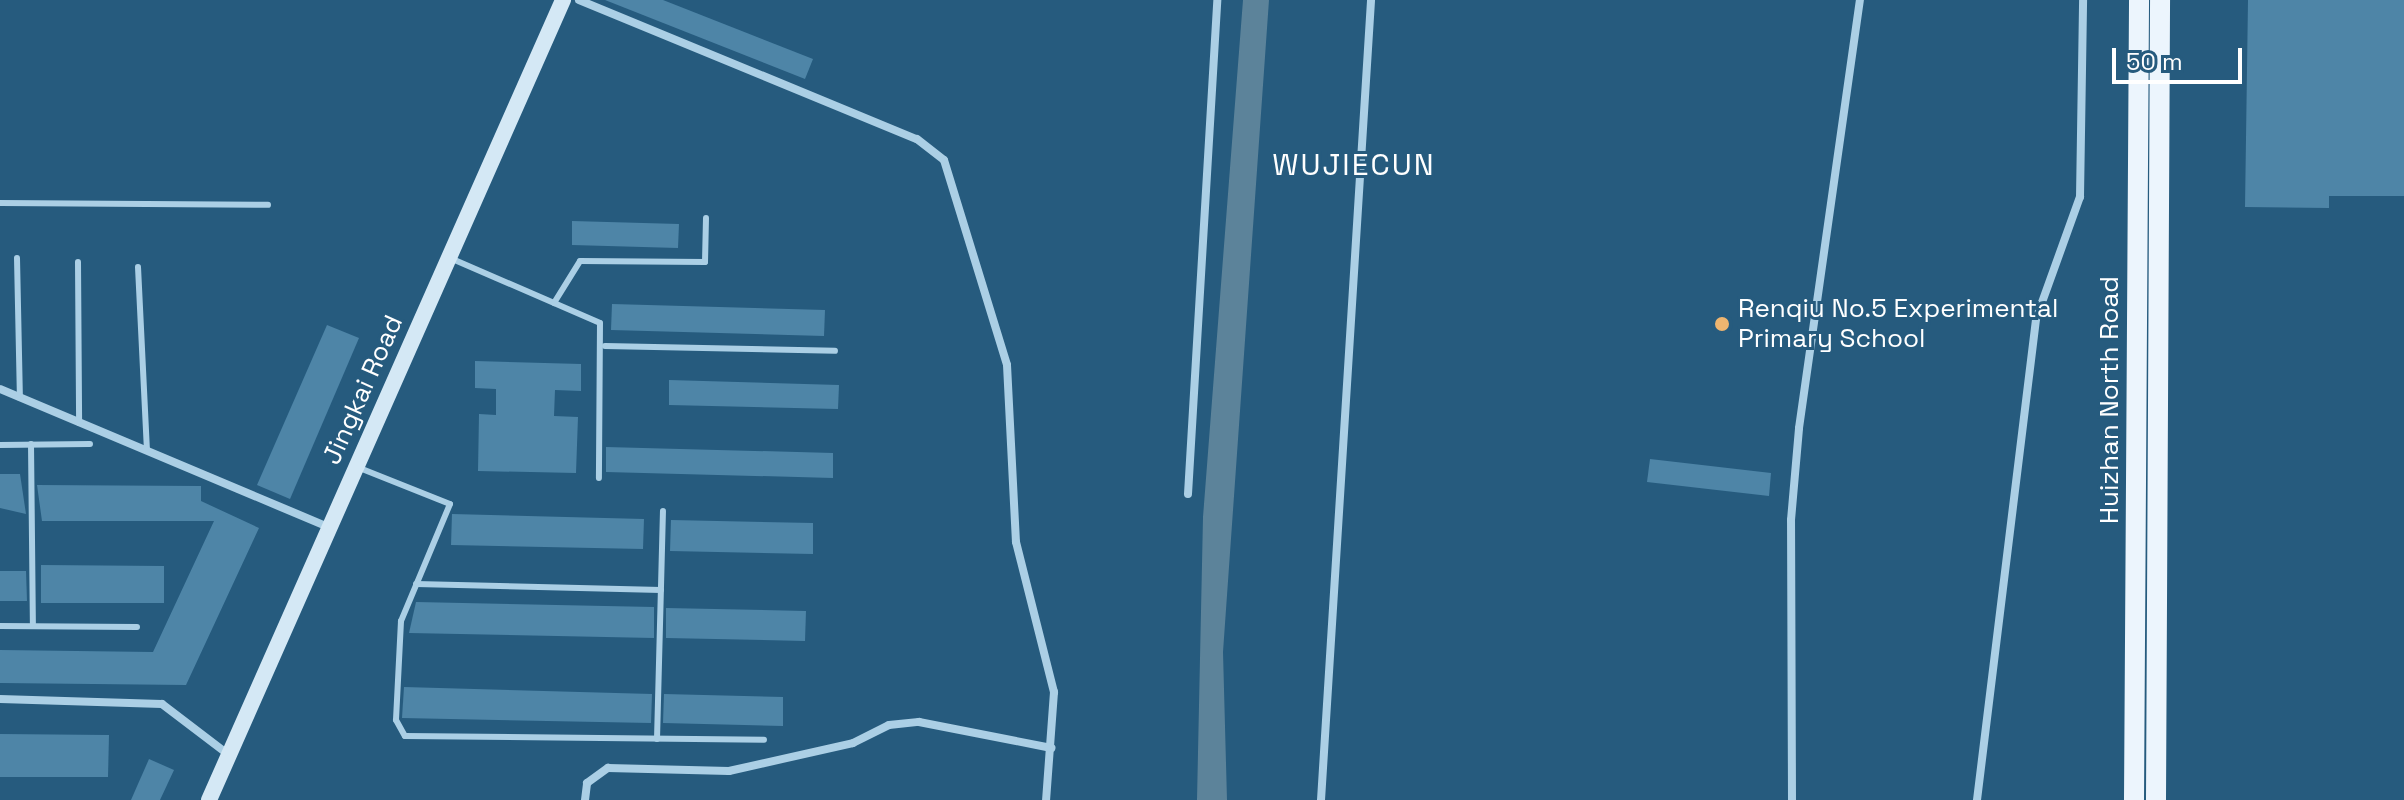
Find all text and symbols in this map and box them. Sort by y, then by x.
scale bar [2116,32,2246,82]
text: 50 m [2126,46,2183,77]
district label: WUJIECUN [1272,147,1436,183]
street label: Huizhan North Road [2094,276,2126,524]
place label: Renqiu No.5 Experimental Primary School [1738,293,2058,354]
street label: Jingkai Road [316,311,410,469]
marker: Renqiu No.5 Experimental Primary School [1713,315,1731,333]

